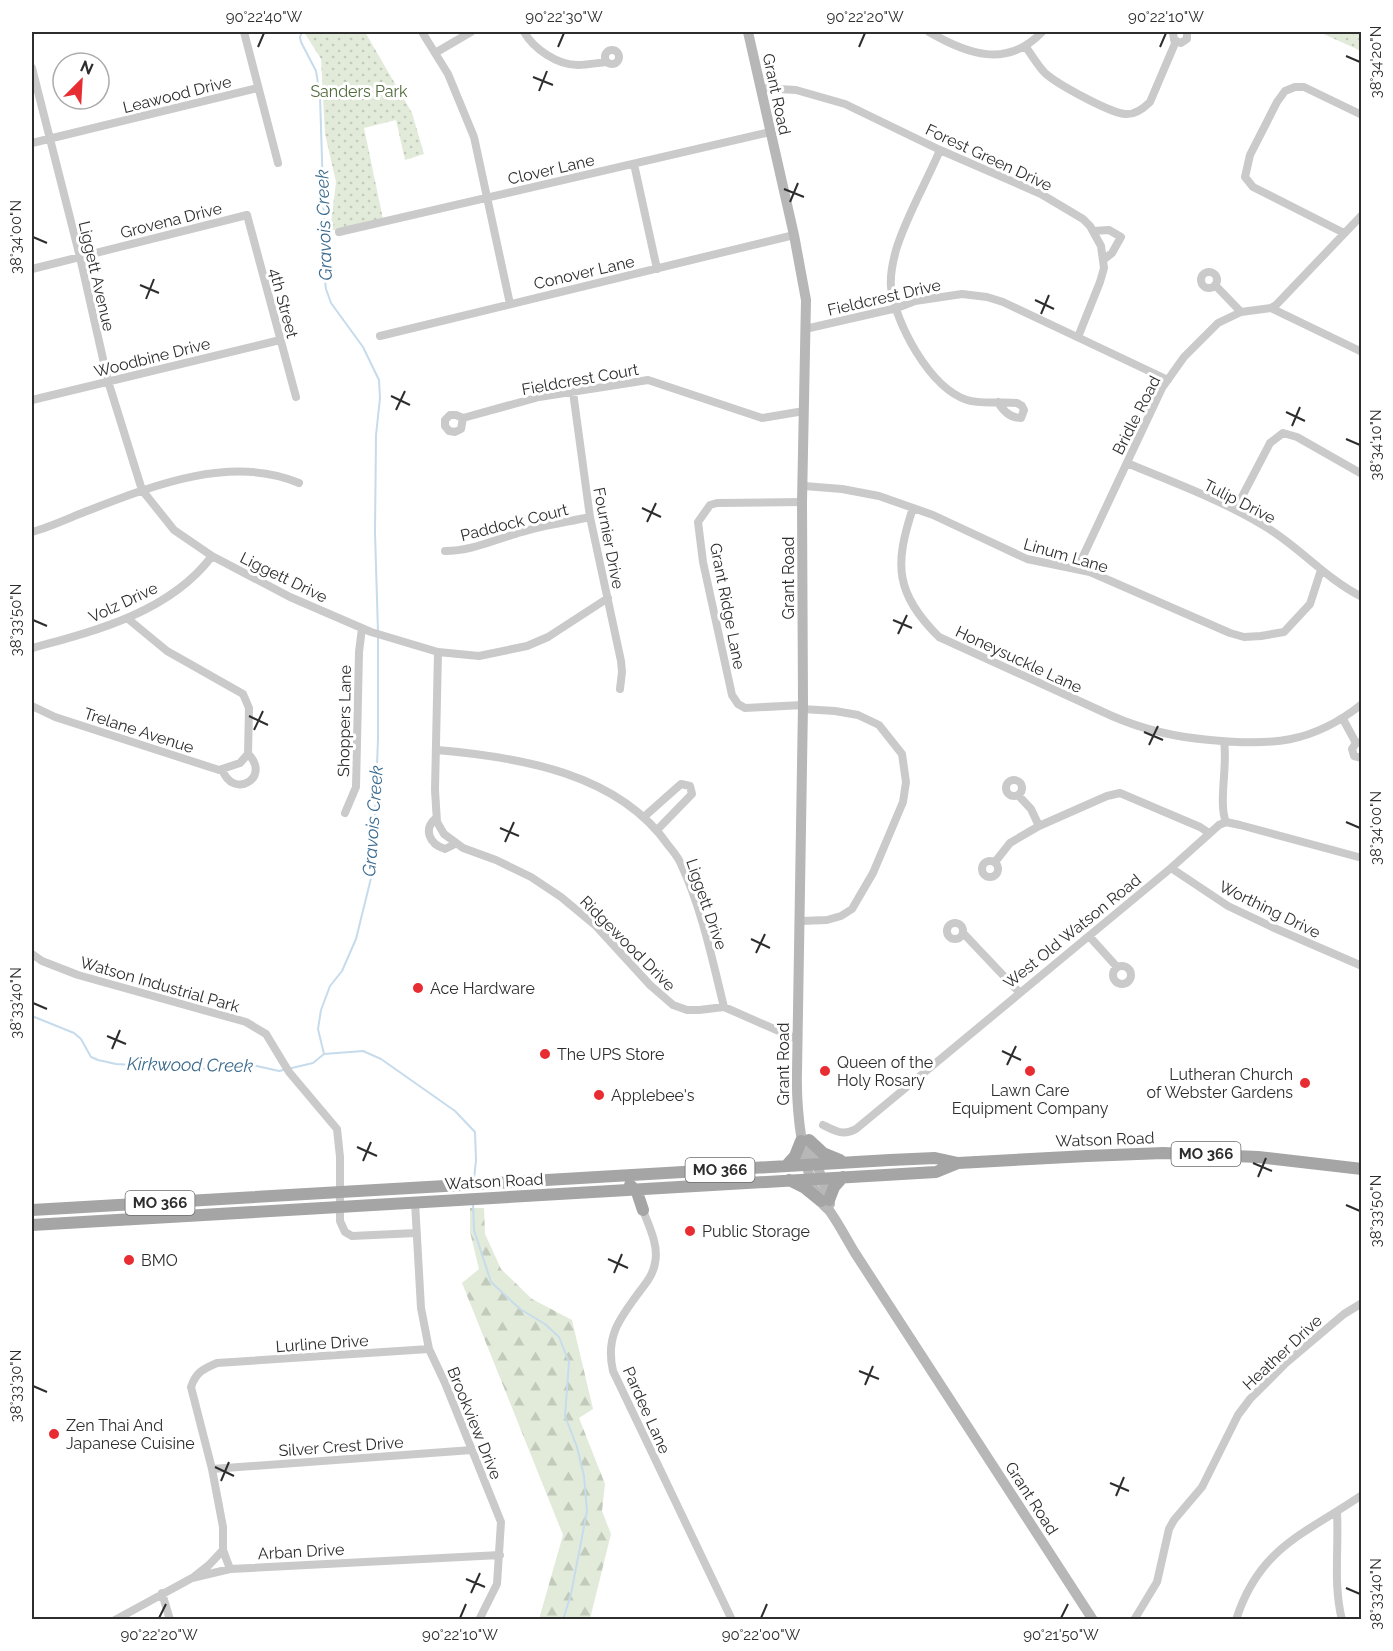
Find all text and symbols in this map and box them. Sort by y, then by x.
text: 90°22'40"W [226,8,303,26]
text: 90°22'30"W [525,8,603,26]
text: 90°22'20"W [826,8,904,26]
text: 90°22'10"W [1128,8,1204,26]
text: 38°34'20"N [1367,26,1385,98]
north arrow [51,51,111,111]
street label: Grant Road [759,52,794,137]
text: N [77,57,96,79]
street label: Leawood Drive [121,72,233,117]
park label: Sanders Park [310,82,408,101]
street label: Forest Green Drive [922,120,1055,195]
street label: Clover Lane [506,150,596,189]
water label: Gravois Creek [311,169,336,281]
street label: Grovena Drive [118,199,224,242]
text: 38°34'00"N [7,200,25,274]
street label: Liggett Avenue [75,219,118,333]
street label: Conover Lane [532,252,636,293]
street label: 4th Street [265,266,302,341]
street label: Fieldcrest Drive [826,275,943,320]
street label: Woodbine Drive [92,334,212,381]
street label: Fieldcrest Court [520,360,641,399]
street label: Bridle Road [1108,373,1164,458]
text: 38°34'10"N [1367,409,1385,481]
street label: Tulip Drive [1201,475,1279,528]
street label: Fournier Drive [589,486,628,591]
street label: Paddock Court [458,500,571,545]
street label: Linum Lane [1021,534,1110,577]
street label: Grant Road [779,537,798,619]
street label: Grant Ridge Lane [706,541,749,671]
street label: Liggett Drive [237,548,331,607]
street label: Volz Drive [86,578,161,627]
text: 38°33'50"N [7,584,25,656]
street label: Honeysuckle Lane [953,622,1085,697]
street label: Shoppers Lane [334,665,355,777]
street label: Trelane Avenue [81,704,196,757]
water label: Gravois Creek [358,764,387,877]
text: 38°34'00"N [1367,791,1385,865]
street label: Liggett Drive [682,856,731,952]
street label: West Old Watson Road [1000,870,1145,993]
street label: Worthing Drive [1216,877,1324,942]
street label: Ridgewood Drive [576,892,679,995]
street label: Watson Industrial Park [78,953,242,1016]
text: 38°33'40"N [7,967,25,1039]
place label: Ace Hardware [430,979,535,998]
marker: Ace Hardware [411,981,425,995]
street label: Grant Road [774,1023,793,1105]
place label: The UPS Store [557,1045,664,1064]
marker: The UPS Store [538,1047,552,1061]
water label: Kirkwood Creek [127,1053,254,1076]
place label: Queen of the Holy Rosary [837,1053,933,1090]
marker: Queen of the Holy Rosary [818,1064,832,1078]
marker: Lawn Care Equipment Company [1023,1064,1037,1078]
place label: Lutheran Church of Webster Gardens [1147,1065,1293,1102]
marker: Lutheran Church of Webster Gardens [1298,1076,1312,1090]
place label: Lawn Care Equipment Company [952,1081,1109,1118]
place label: Applebee's [611,1086,695,1105]
marker: Applebee's [592,1088,606,1102]
street label: Watson Road [1055,1128,1155,1151]
road number: MO 366 [1172,1142,1240,1166]
road number: MO 366 [686,1158,754,1182]
street label: Watson Road [444,1169,544,1194]
text: 38°33'50"N [1367,1175,1385,1247]
road number: MO 366 [126,1191,195,1215]
place label: Public Storage [702,1222,810,1241]
marker: Public Storage [683,1224,697,1238]
place label: BMO [141,1251,178,1270]
marker: BMO [122,1253,136,1267]
street label: Heather Drive [1239,1311,1326,1394]
street label: Lurline Drive [275,1331,369,1356]
text: 38°33'30"N [7,1350,25,1422]
street label: Brookview Drive [443,1364,506,1482]
street label: Pardee Lane [619,1364,674,1457]
place label: Zen Thai And Japanese Cuisine [66,1416,195,1453]
marker: Zen Thai And Japanese Cuisine [47,1427,61,1441]
street label: Silver Crest Drive [278,1433,404,1460]
street label: Grant Road [1001,1458,1062,1538]
street label: Arban Drive [257,1540,345,1563]
text: 38°33'40"N [1367,1558,1385,1630]
text: 90°22'20"W [120,1626,198,1644]
text: 90°22'10"W [422,1626,498,1644]
text: 90°22'00"W [722,1626,801,1644]
text: 90°21'50"W [1023,1626,1099,1644]

